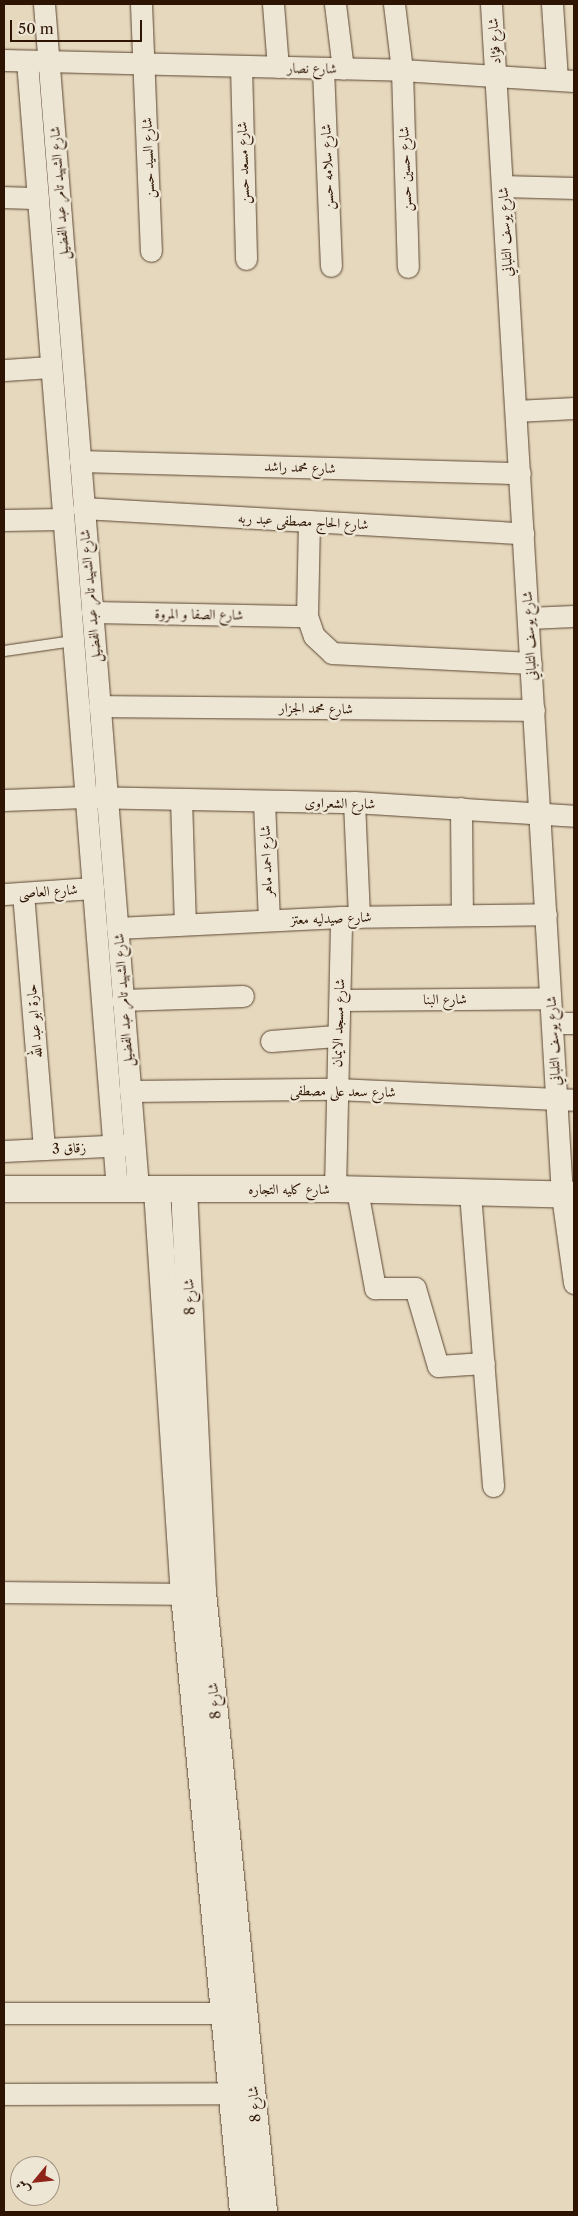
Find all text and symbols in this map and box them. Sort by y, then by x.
scale bar [12,10,145,42]
street label: شارع فؤاد [484,17,504,65]
text: 50 m [18,19,54,38]
street label: شارع نصار [287,59,337,77]
street label: شارع السيد حسن [138,117,158,199]
street label: شارع مسعد حسن [233,121,253,205]
street label: شارع سلامه حسن [317,124,337,210]
street label: شارع الشهيد تامر عبد الفضيل [46,126,72,260]
street label: شارع حسين حسن [395,126,415,212]
street label: شارع يوسف التلباني [494,187,516,277]
street label: شارع محمد راشد [264,457,336,477]
street label: شارع الحاج مصطفى عبد ربه [237,509,369,533]
street label: شارع الشهيد تامر عبد الفضيل [76,529,104,663]
street label: شارع يوسف التلباني [518,591,540,681]
street label: شارع الصفا و المروة [154,605,244,623]
street label: شارع محمد الجزار [279,699,353,717]
street label: شارع الشعراوى [304,794,376,812]
street label: شارع احمد ماهر [256,825,276,897]
street label: شارع العاصى [18,881,78,901]
street label: شارع صيدليه معتز [290,908,372,928]
street label: شارع الشهيد تامر عبد الفضيل [110,933,136,1067]
street label: شارع مسجد الايمان [328,978,348,1068]
street label: حارة ابو عبد الله [22,983,46,1059]
street label: شارع البنا [423,990,467,1008]
street label: شارع يوسف التلباني [542,996,564,1086]
street label: شارع سعد على مصطفى [290,1082,396,1100]
street label: زقاق 3 [52,1139,86,1157]
street label: شارع كليه التجاره [248,1181,330,1197]
street label: شارع 8 [180,1278,198,1316]
street label: شارع 8 [204,1682,224,1720]
street label: شارع 8 [244,2085,264,2123]
north arrow [10,2156,60,2206]
text: ش [11,2177,34,2198]

